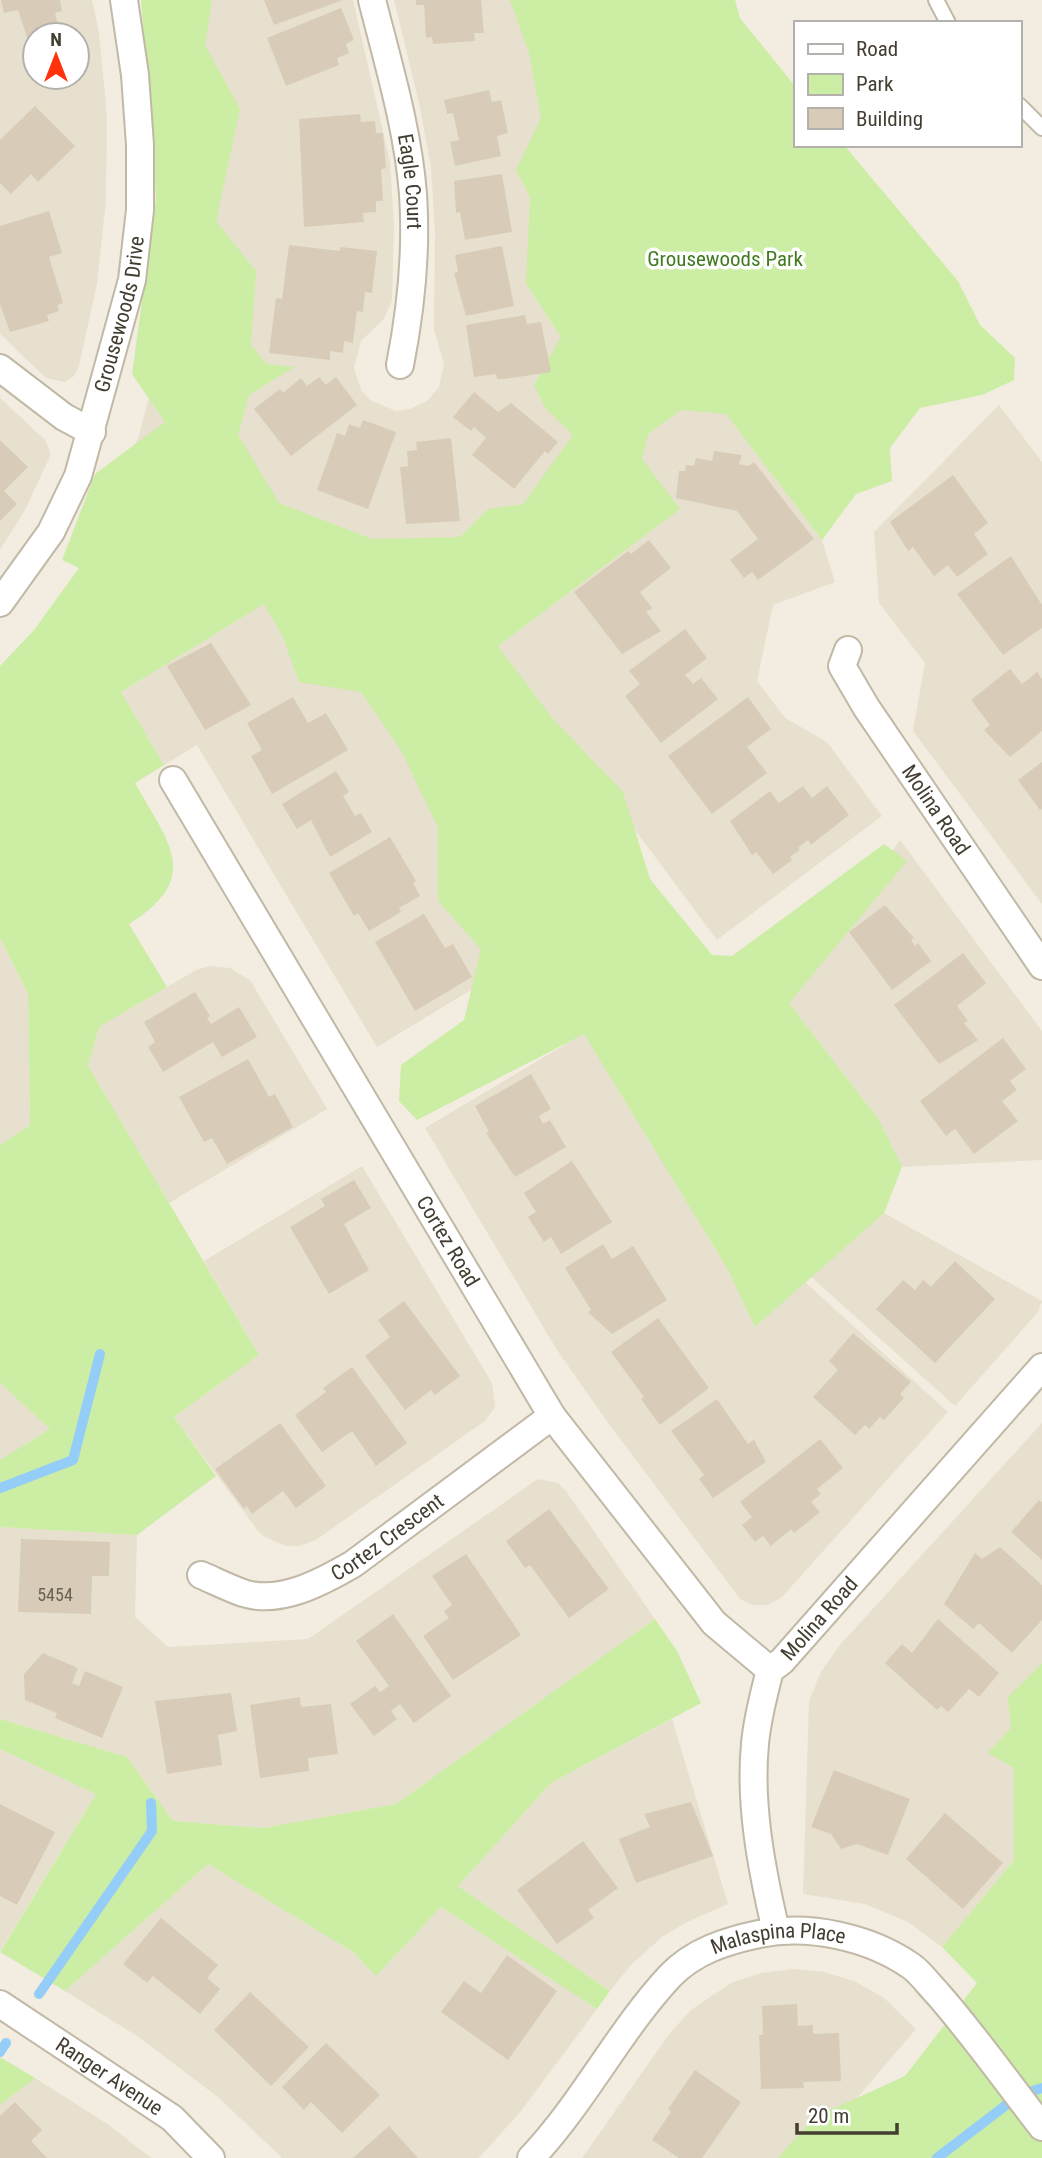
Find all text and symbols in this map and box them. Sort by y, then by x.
north arrow [21,21,91,91]
legend [794,21,1021,147]
text: N [50,28,62,51]
text: Road [856,37,898,61]
text: Park [856,72,894,96]
text: Building [856,107,923,131]
street label: Eagle Court [393,132,426,230]
street label: Grousewoods Drive [90,235,149,395]
park label: Grousewoods Park [647,247,803,271]
street label: Molina Road [897,760,975,859]
street label: Cortez Road [412,1191,484,1291]
street label: Cortez Crescent [327,1489,448,1586]
street label: Molina Road [776,1572,863,1665]
house number: 5454 [37,1584,73,1605]
street label: Malaspina Place [707,1919,848,1959]
street label: Ranger Avenue [51,2032,167,2121]
scale bar [797,2092,897,2136]
text: 20 m [808,2104,849,2128]

